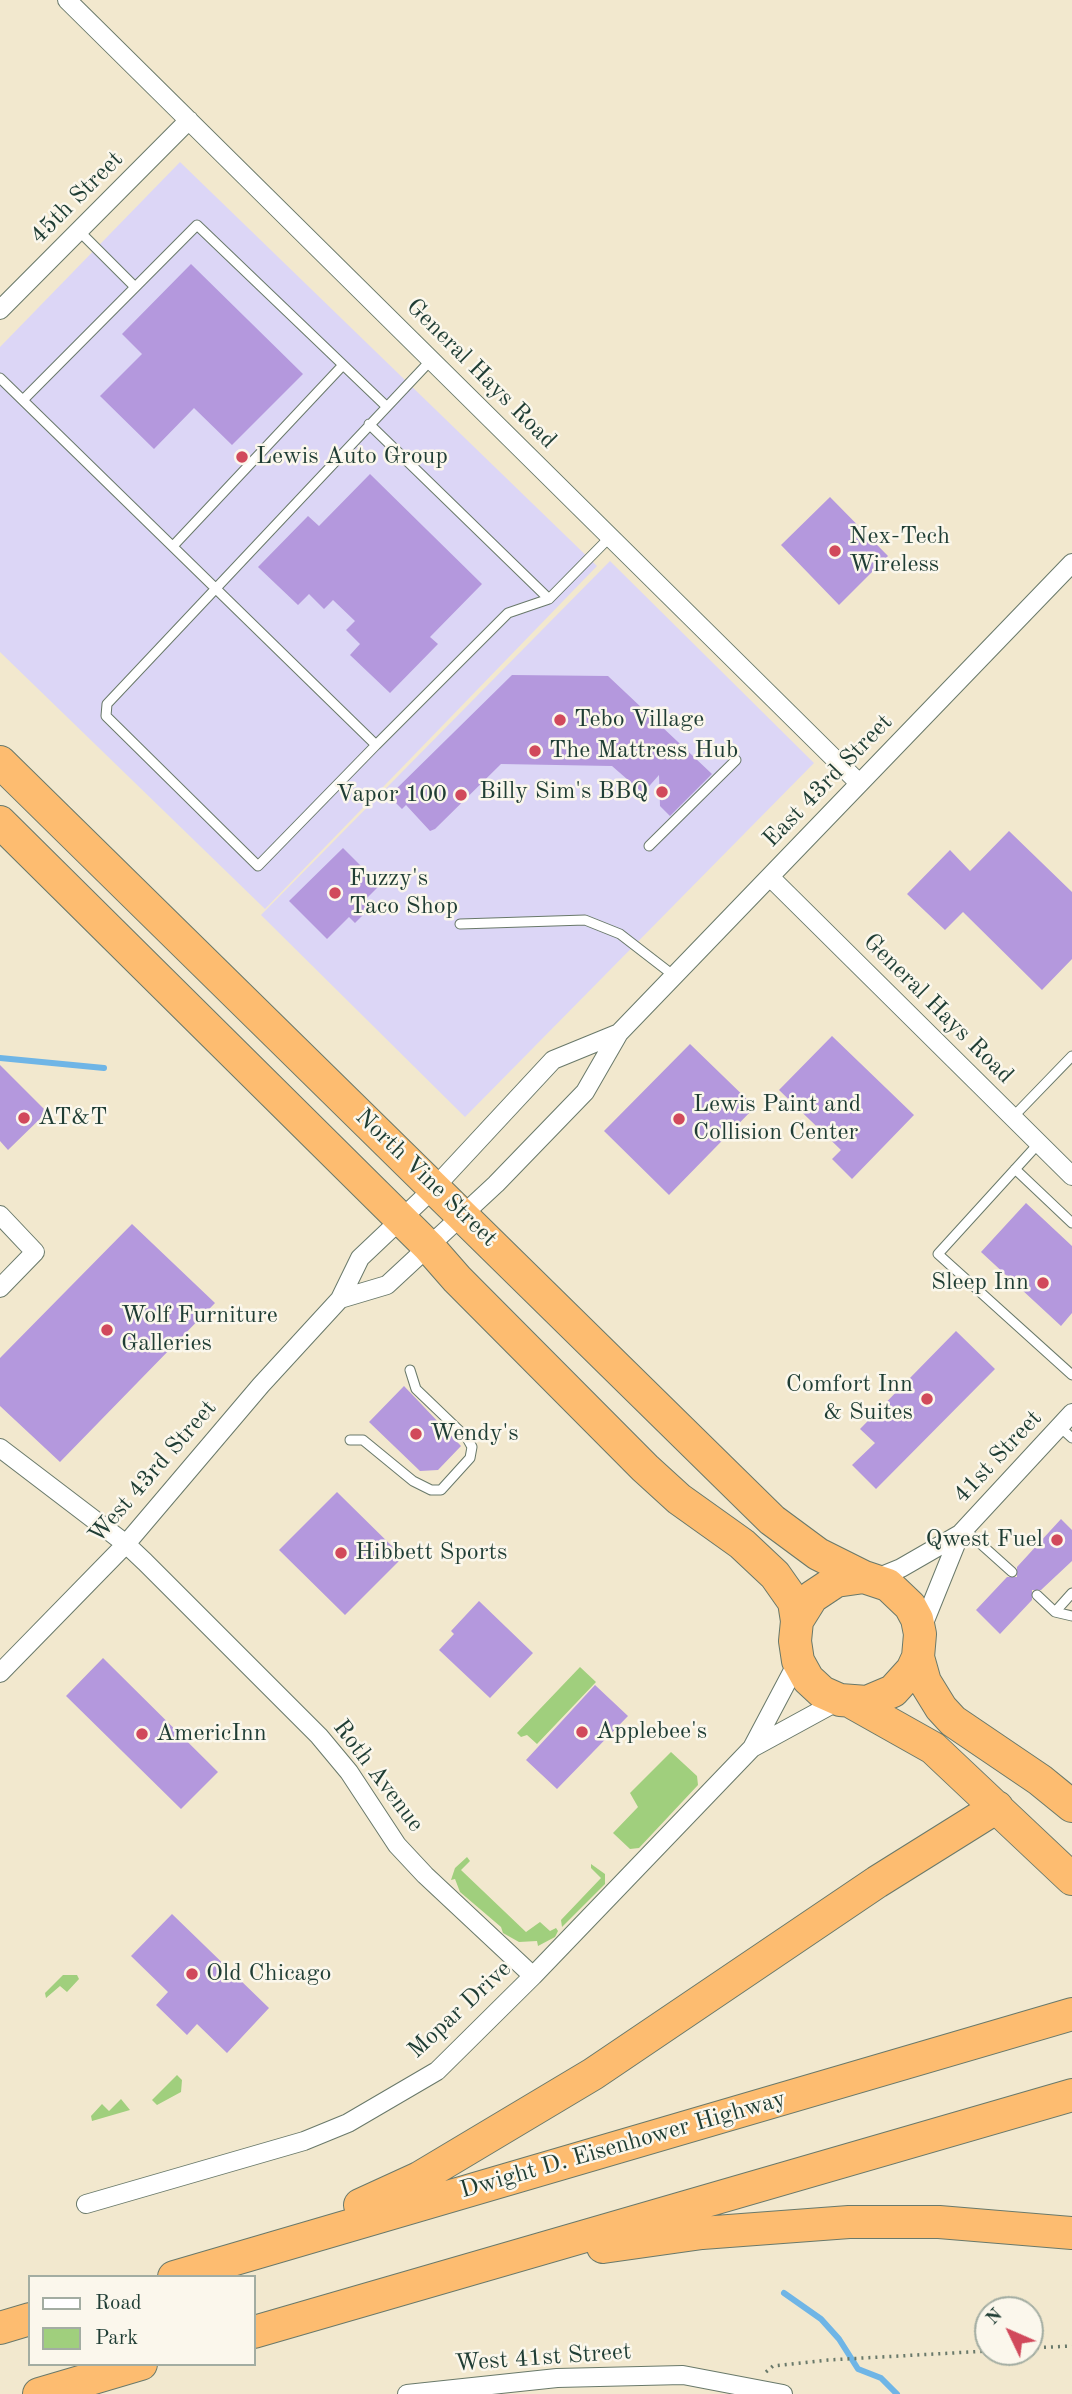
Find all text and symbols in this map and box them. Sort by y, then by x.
street label: 45th Street [25,146,129,250]
street label: General Hays Road [400,293,562,455]
place label: Lewis Auto Group [256,443,448,471]
marker: Lewis Auto Group [234,449,250,465]
place label: Nex-Tech Wireless [849,523,950,579]
marker: Nex-Tech Wireless [827,543,843,559]
place label: Tebo Village [574,706,704,734]
street label: East 43rd Street [757,708,899,854]
marker: Tebo Village [552,712,568,728]
place label: The Mattress Hub [549,737,738,765]
marker: The Mattress Hub [527,743,543,759]
place label: Billy Sim's BBQ [479,778,648,806]
place label: Vapor 100 [336,781,447,809]
marker: Billy Sim's BBQ [654,784,670,800]
marker: Vapor 100 [453,787,469,803]
place label: Fuzzy's Taco Shop [349,865,458,921]
marker: Fuzzy's Taco Shop [327,885,343,901]
street label: General Hays Road [857,928,1019,1090]
place label: Lewis Paint and Collision Center [693,1091,861,1147]
street label: North Vine Street [349,1103,503,1253]
place label: AT&T [38,1104,107,1132]
marker: AT&T [16,1110,32,1126]
marker: Lewis Paint and Collision Center [671,1111,687,1127]
place label: Sleep Inn [931,1269,1029,1297]
marker: Sleep Inn [1035,1275,1051,1291]
place label: Wolf Furniture Galleries [121,1302,278,1358]
marker: Wolf Furniture Galleries [99,1322,115,1338]
place label: Comfort Inn & Suites [786,1371,913,1427]
marker: Comfort Inn & Suites [919,1391,935,1407]
street label: West 43rd Street [83,1394,223,1550]
street label: 41st Street [948,1404,1048,1510]
place label: Wendy's [430,1420,519,1448]
marker: Wendy's [408,1426,424,1442]
place label: Qwest Fuel [926,1526,1043,1554]
marker: Qwest Fuel [1049,1532,1065,1548]
place label: Hibbett Sports [355,1539,507,1567]
marker: Hibbett Sports [333,1545,349,1561]
street label: Roth Avenue [326,1714,430,1838]
place label: Applebee's [596,1718,707,1746]
place label: AmericInn [156,1720,267,1748]
marker: Applebee's [574,1724,590,1740]
marker: AmericInn [134,1726,150,1742]
street label: Mopar Drive [402,1955,518,2065]
place label: Old Chicago [206,1960,331,1988]
marker: Old Chicago [184,1966,200,1982]
street label: Dwight D. Eisenhower Highway [457,2085,789,2205]
legend [28,2275,256,2366]
text: Road [95,2293,142,2314]
north arrow [974,2296,1044,2366]
text: N [983,2306,1007,2329]
text: Park [95,2328,138,2349]
street label: West 41st Street [454,2337,632,2379]

